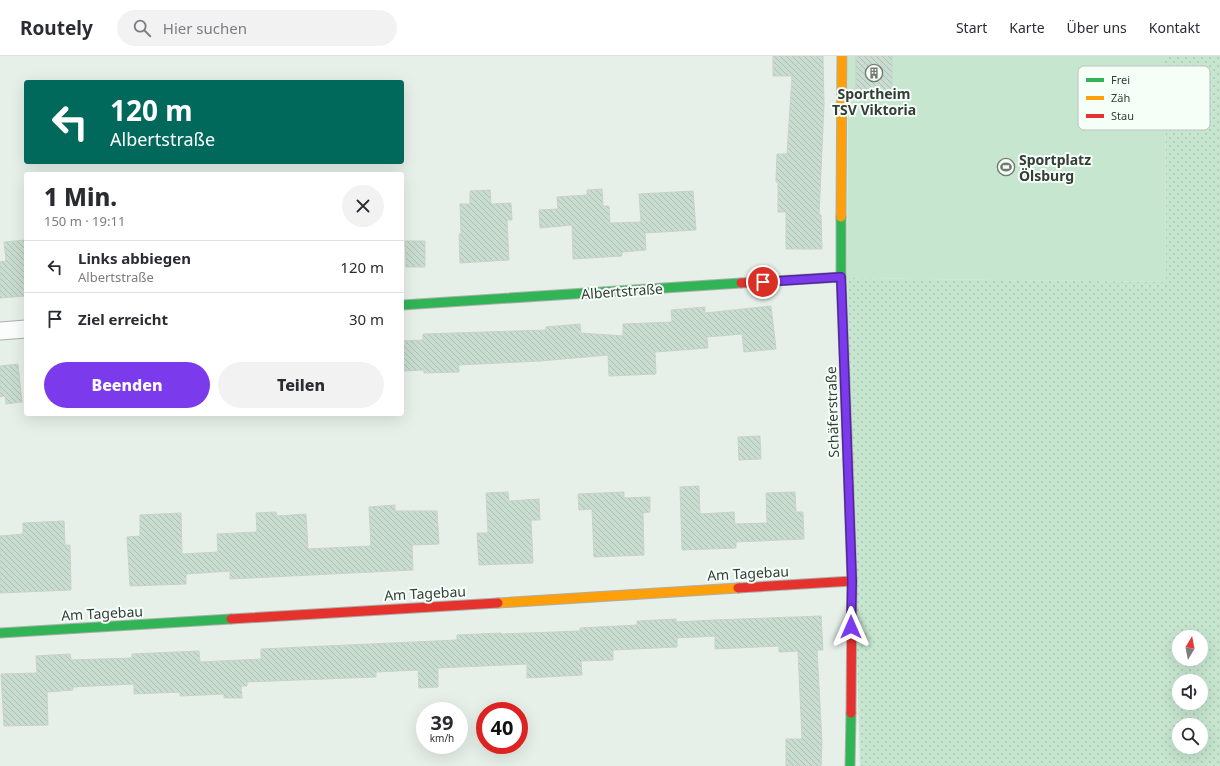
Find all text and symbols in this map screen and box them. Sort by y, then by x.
search box [117,10,397,46]
text: Routely [20,15,93,41]
icon: search [131,17,153,39]
text: Hier suchen [163,18,247,38]
text: Start [956,18,987,37]
text: Karte [1009,18,1045,37]
text: Über uns [1067,18,1127,37]
text: Kontakt [1149,18,1200,37]
building icon: Sportheim TSV Viktoria [864,63,884,83]
legend [1078,66,1210,130]
text: Frei [1111,72,1130,87]
place label: Sportheim TSV Viktoria [832,84,916,119]
text: Zäh [1111,90,1130,105]
text: 120 m [110,91,193,129]
icon: left [44,96,96,148]
text: Stau [1111,108,1134,123]
text: Albertstraße [110,127,215,151]
place label: Sportplatz Ölsburg [1019,150,1091,185]
sports icon: Sportplatz Ölsburg [996,157,1016,177]
text: 1 Min. [44,180,117,213]
button: close [342,185,384,227]
text: 150 m · 19:11 [44,212,125,230]
text: Links abbiegen [78,248,191,268]
icon: left [44,256,66,278]
text: 120 m [340,257,384,277]
pin [746,265,780,299]
text: Albertstraße [78,268,154,286]
icon: arrive [752,271,774,293]
street label: Albertstraße [581,279,664,303]
icon: arrive [44,308,66,330]
text: Ziel erreicht [78,309,168,329]
text: 30 m [349,309,384,329]
button: Beenden [44,362,210,408]
button: Teilen [218,362,384,408]
street label: Schäferstraße [821,366,843,458]
street label: Am Tagebau [707,561,789,585]
street label: Am Tagebau [384,581,466,605]
street label: Am Tagebau [61,601,143,625]
position arrow [830,606,872,648]
north arrow [1172,630,1208,666]
map controls [1172,630,1208,754]
button: sound [1172,674,1208,710]
speed limit sign: 40 [476,702,528,754]
text: 39 [431,709,453,736]
button: search [1172,718,1208,754]
text: km/h [430,731,454,745]

